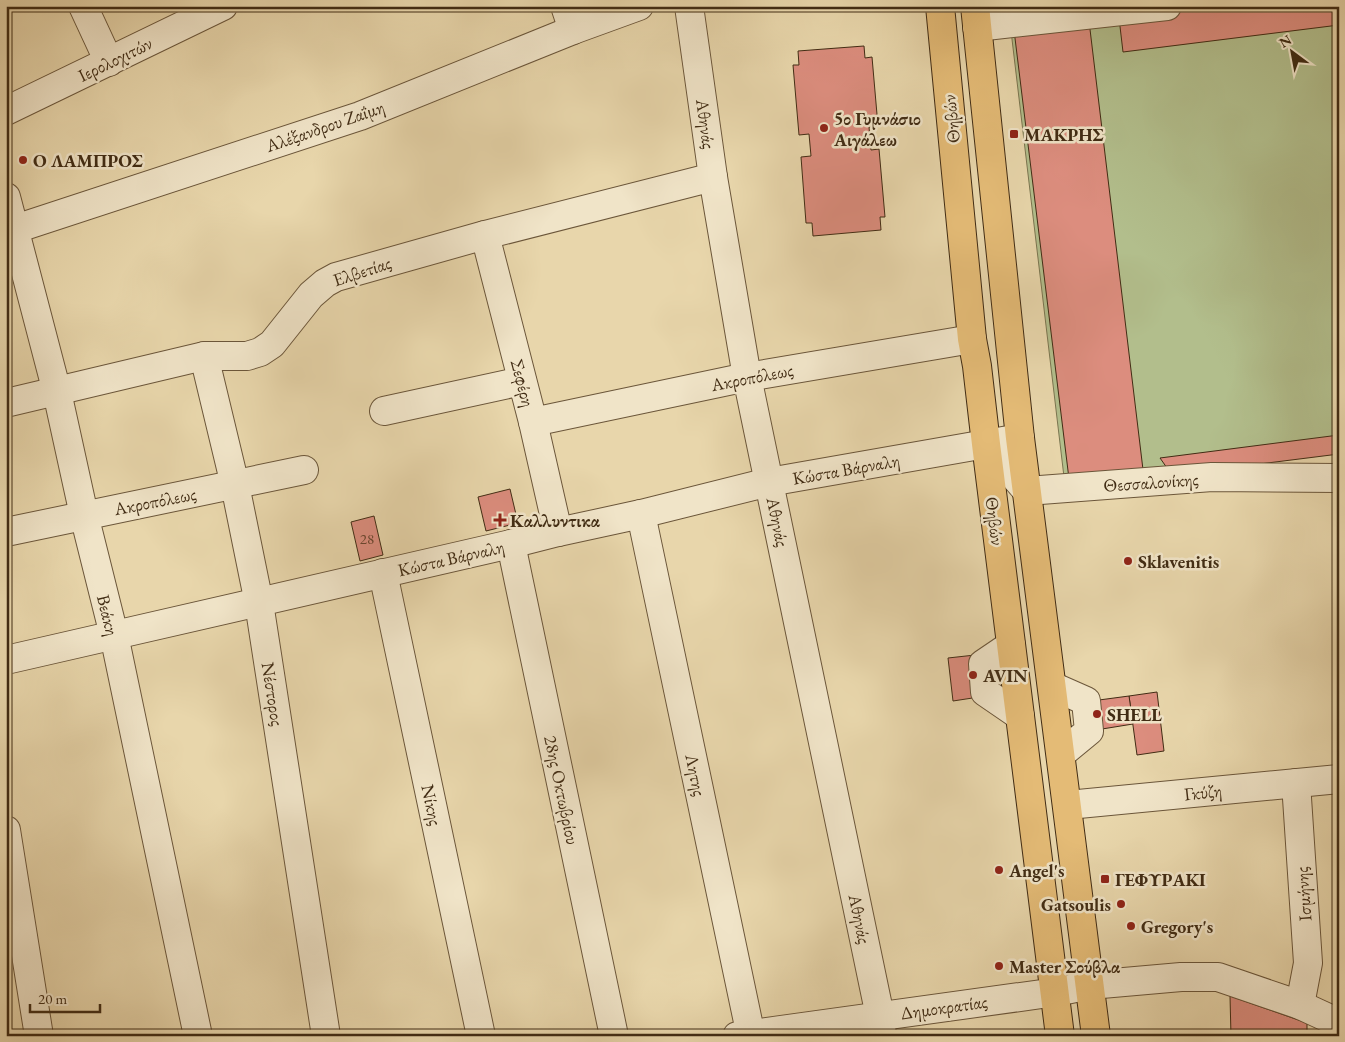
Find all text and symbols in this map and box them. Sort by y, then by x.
north arrow [1268,28,1318,78]
text: N [1276,30,1295,52]
street label: Ιερολοχιτών [74,31,156,87]
street label: Θηβών [937,94,965,144]
street label: Αλέξανδρου Ζαΐμη [262,95,387,157]
street label: Αθηνάς [691,97,721,150]
place label: 5ο Γυμνάσιο Αιγάλεω [833,107,921,151]
marker: 5ο Γυμνάσιο Αιγάλεω [818,122,830,134]
place label: ΜΑΚΡΗΣ [1024,123,1104,146]
marker: ΜΑΚΡΗΣ [1008,128,1020,140]
place label: Ο ΛΑΜΠΡΟΣ [33,149,143,172]
marker: Ο ΛΑΜΠΡΟΣ [17,154,29,166]
street label: Ελβετίας [330,251,394,291]
street label: Σεφέρη [506,357,540,409]
street label: Ακροπόλεως [708,358,795,396]
street label: Κώστα Βάρναλη [791,448,901,490]
street label: Θεσσαλονίκης [1103,467,1199,497]
street label: Ακροπόλεως [111,482,198,520]
street label: Αθηνάς [761,494,794,549]
street label: Θηβών [981,495,1009,547]
place label: Καλλυντικα [510,509,601,532]
marker: Καλλυντικα [494,514,506,526]
house number: 28 [360,529,374,548]
street label: Κώστα Βάρναλη [395,535,507,581]
place label: Sklavenitis [1138,550,1219,573]
marker: Sklavenitis [1122,555,1134,567]
street label: Βεάκη [92,592,124,638]
street label: Νέστορος [257,660,289,728]
place label: AVIN [982,664,1028,687]
marker: AVIN [967,669,979,681]
place label: SHELL [1107,703,1162,726]
marker: SHELL [1091,708,1103,720]
street label: 28ης Οκτωβρίου [539,733,585,847]
street label: Λητης [680,751,712,798]
street label: Γκύζη [1183,779,1223,805]
street label: Νίκης [416,782,448,828]
place label: Angel's [1008,859,1064,882]
marker: Angel's [993,864,1005,876]
street label: Ισμήνης [1290,866,1316,922]
place label: ΓΕΦΥΡΑΚΙ [1115,868,1206,891]
marker: ΓΕΦΥΡΑΚΙ [1099,873,1111,885]
street label: Αθηνάς [843,891,876,946]
place label: Gatsoulis [1041,893,1111,916]
marker: Gatsoulis [1115,898,1127,910]
place label: Gregory's [1141,915,1213,938]
marker: Gregory's [1125,920,1137,932]
place label: Master Σούβλα [1009,955,1121,978]
marker: Master Σούβλα [993,960,1005,972]
scale bar [30,982,100,1014]
text: 20 m [38,989,67,1008]
street label: Δημοκρατίας [899,990,989,1024]

